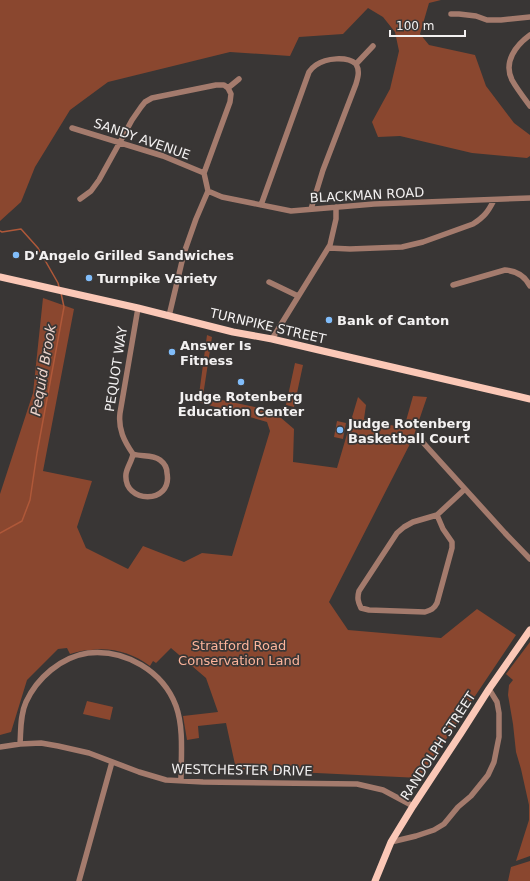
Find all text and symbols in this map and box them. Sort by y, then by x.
scale bar [390,12,465,38]
text: 100 m [396,19,434,33]
street label: SANDY AVENUE [92,115,192,163]
street label: BLACKMAN ROAD [309,185,425,205]
place label: D'Angelo Grilled Sandwiches [24,248,234,263]
marker: D'Angelo Grilled Sandwiches [11,250,21,260]
place label: Turnpike Variety [97,271,218,286]
marker: Turnpike Variety [84,273,94,283]
street label: TURNPIKE STREET [208,305,327,347]
place label: Bank of Canton [337,313,449,328]
marker: Bank of Canton [324,315,334,325]
water label: Pequid Brook [27,322,59,417]
street label: PEQUOT WAY [102,325,130,413]
place label: Answer Is Fitness [180,338,252,368]
marker: Answer Is Fitness [167,347,177,357]
marker: Judge Rotenberg Education Center [236,377,246,387]
place label: Judge Rotenberg Education Center [178,389,305,419]
place label: Judge Rotenberg Basketball Court [347,416,471,446]
marker: Judge Rotenberg Basketball Court [335,425,345,435]
park label: Stratford Road Conservation Land [178,638,300,668]
street label: RANDOLPH STREET [397,689,479,803]
street label: WESTCHESTER DRIVE [171,761,313,779]

